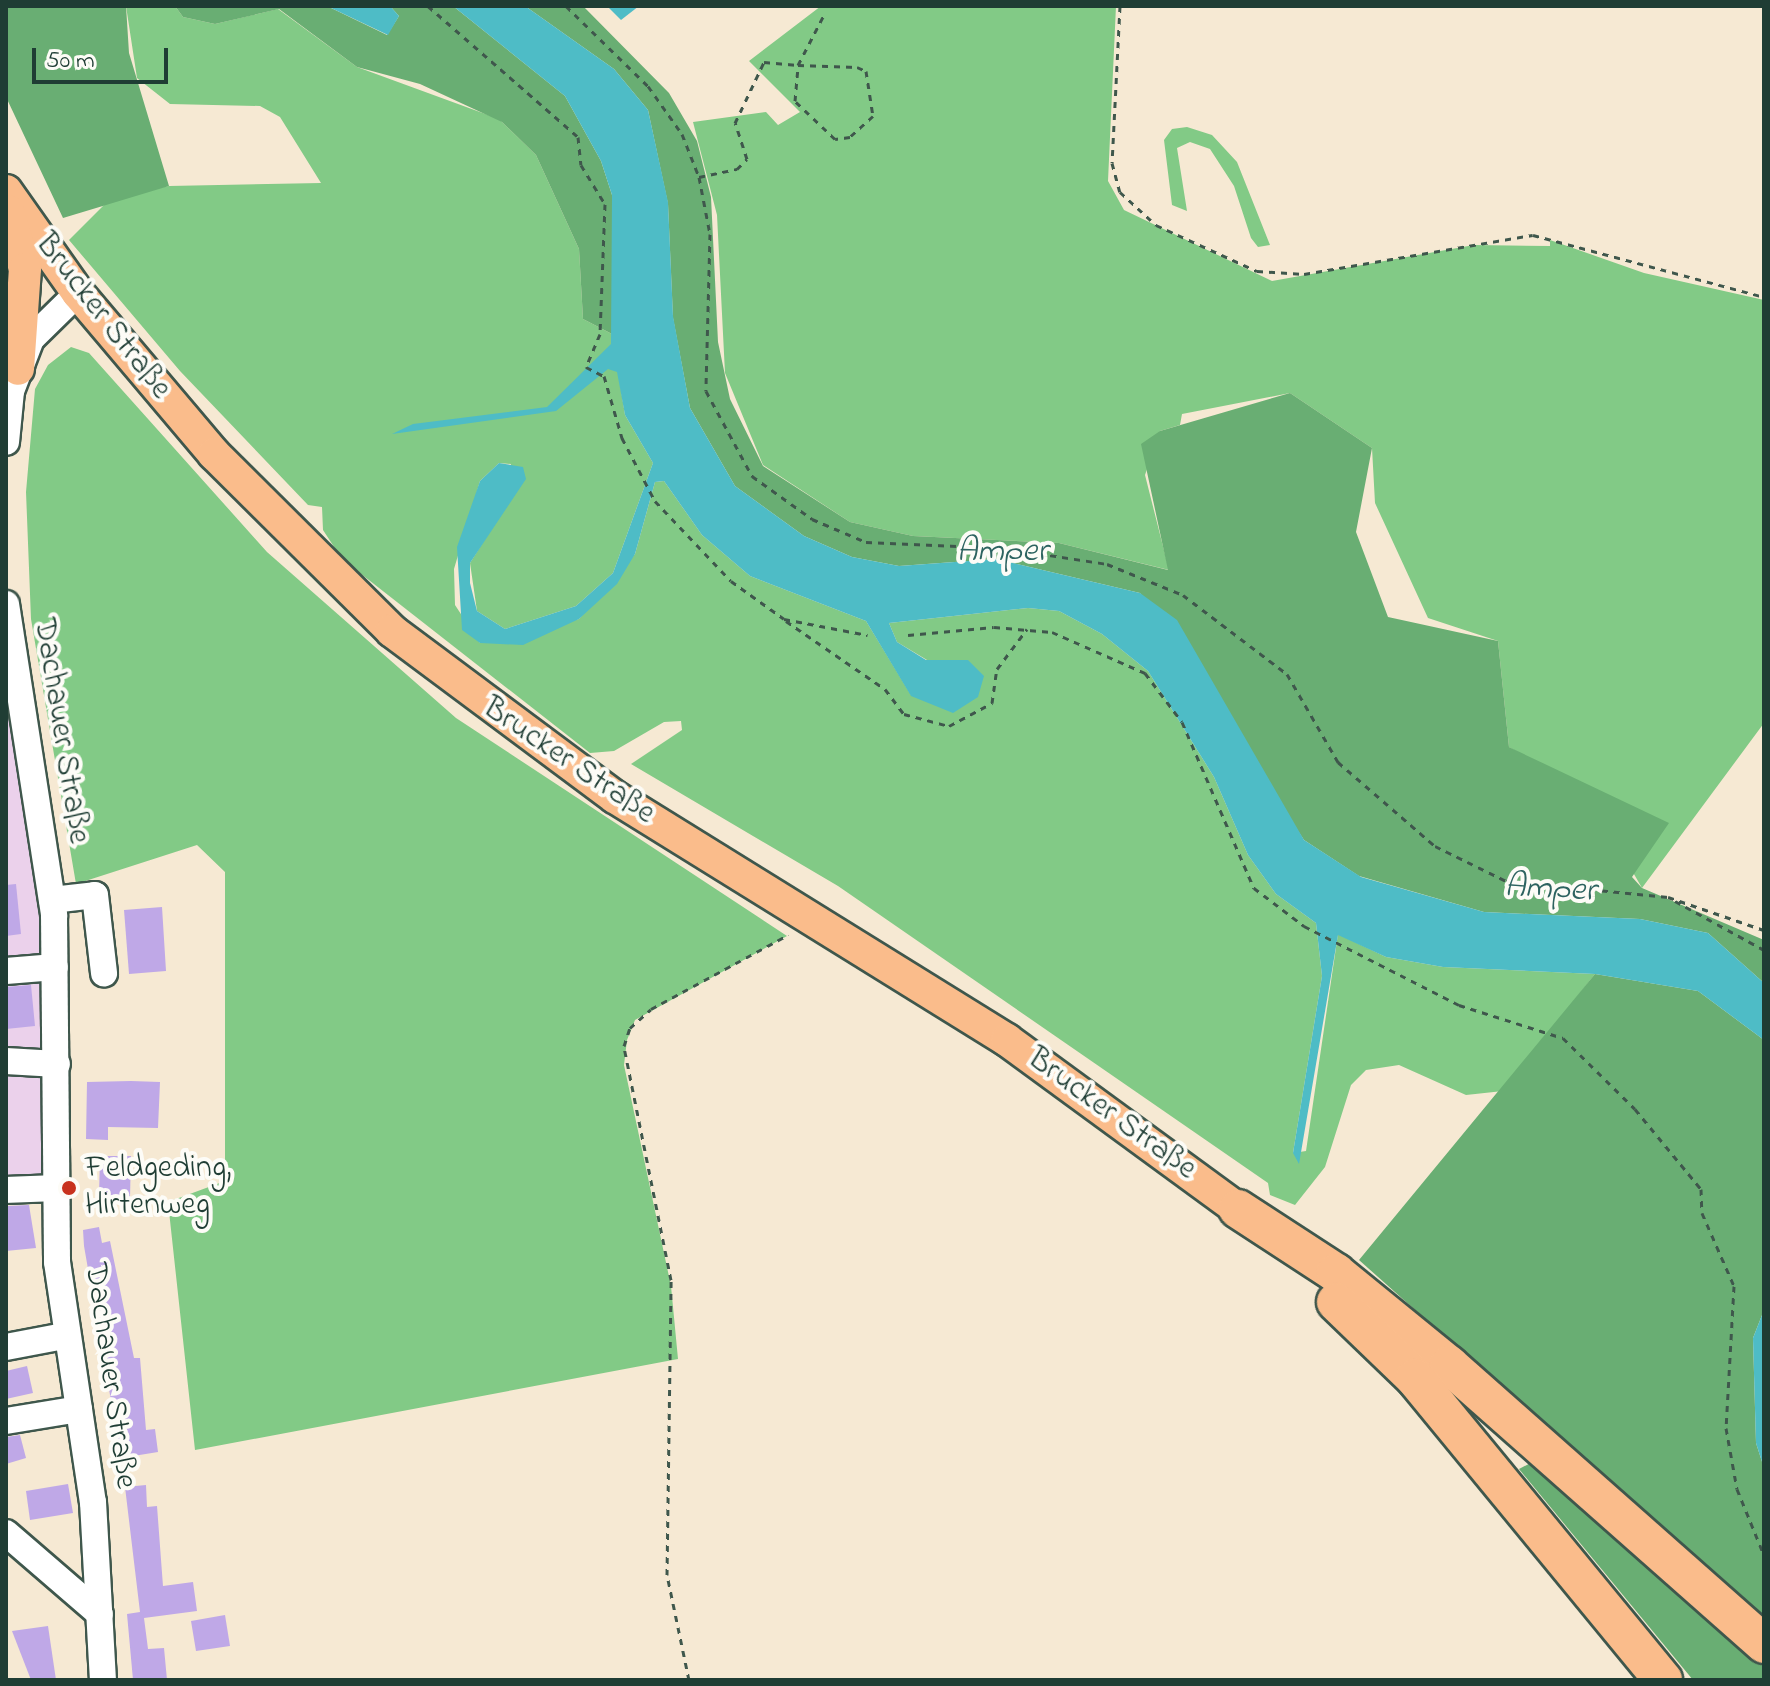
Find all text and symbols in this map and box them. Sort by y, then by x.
scale bar [36,32,172,82]
text: 50 m [46,44,95,79]
street label: Brucker Straße [25,226,179,408]
water label: Amper [956,533,1048,573]
street label: Dachauer Straße [23,616,97,846]
street label: Brucker Straße [474,690,662,834]
water label: Amper [1503,867,1597,913]
street label: Brucker Straße [1019,1041,1203,1189]
place label: Feldgeding, Hirtenweg [85,1151,232,1226]
marker: Feldgeding, Hirtenweg [60,1179,78,1197]
street label: Dachauer Straße [74,1261,144,1491]

